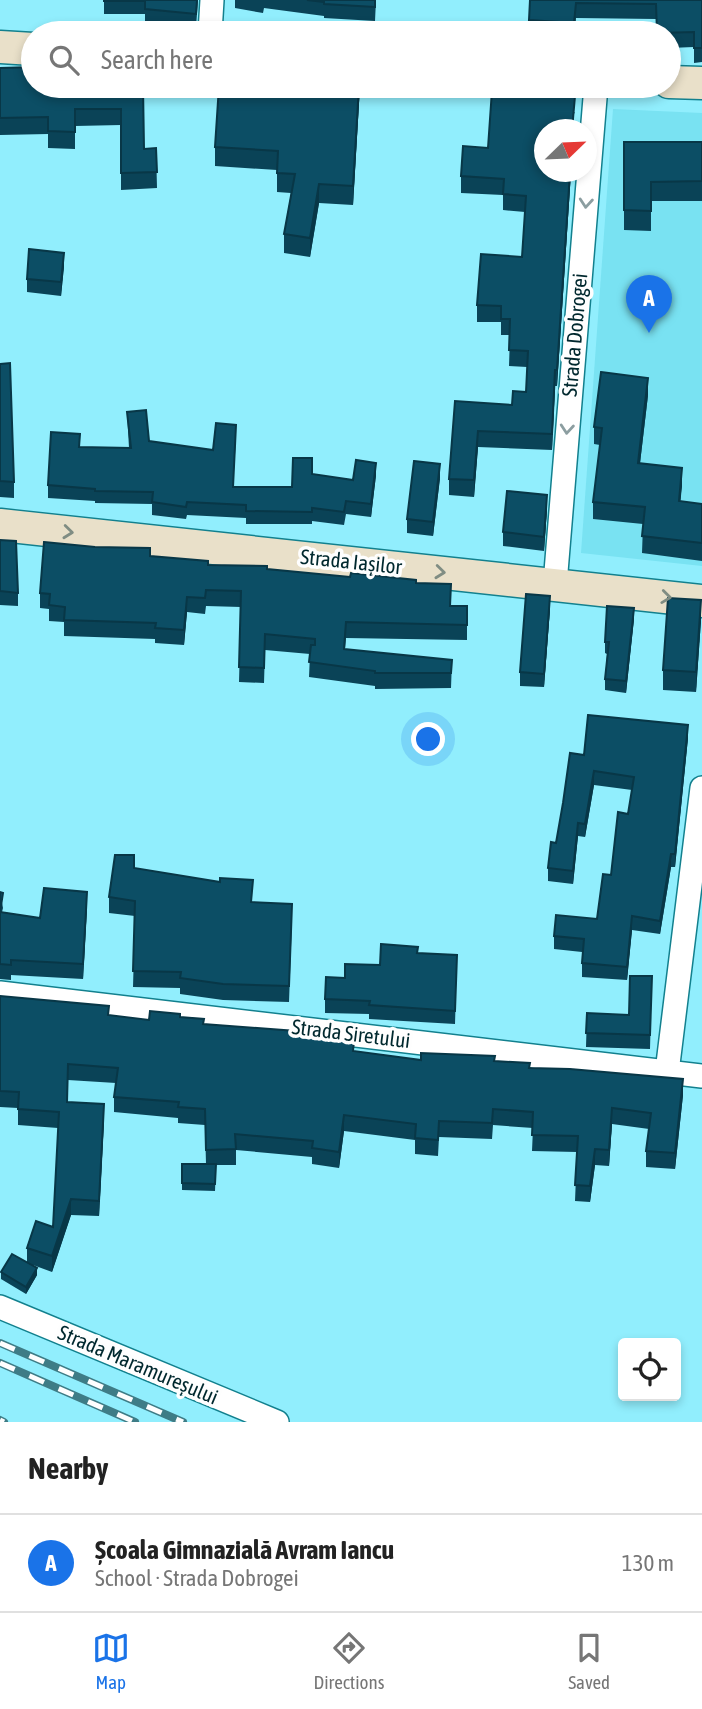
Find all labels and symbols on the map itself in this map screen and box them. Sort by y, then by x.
north arrow [534,119,597,182]
one-way arrow [579,197,594,208]
street label: Strada Dobrogei [557,272,591,398]
pin: A [626,275,672,333]
one-way arrow [560,424,575,435]
one-way arrow [63,524,74,539]
street label: Strada Iașilor [299,544,404,578]
one-way arrow [435,564,446,579]
one-way arrow [661,589,672,604]
your location [411,722,445,756]
street label: Strada Siretului [291,1014,412,1052]
street label: Strada Maramureșului [55,1320,222,1409]

